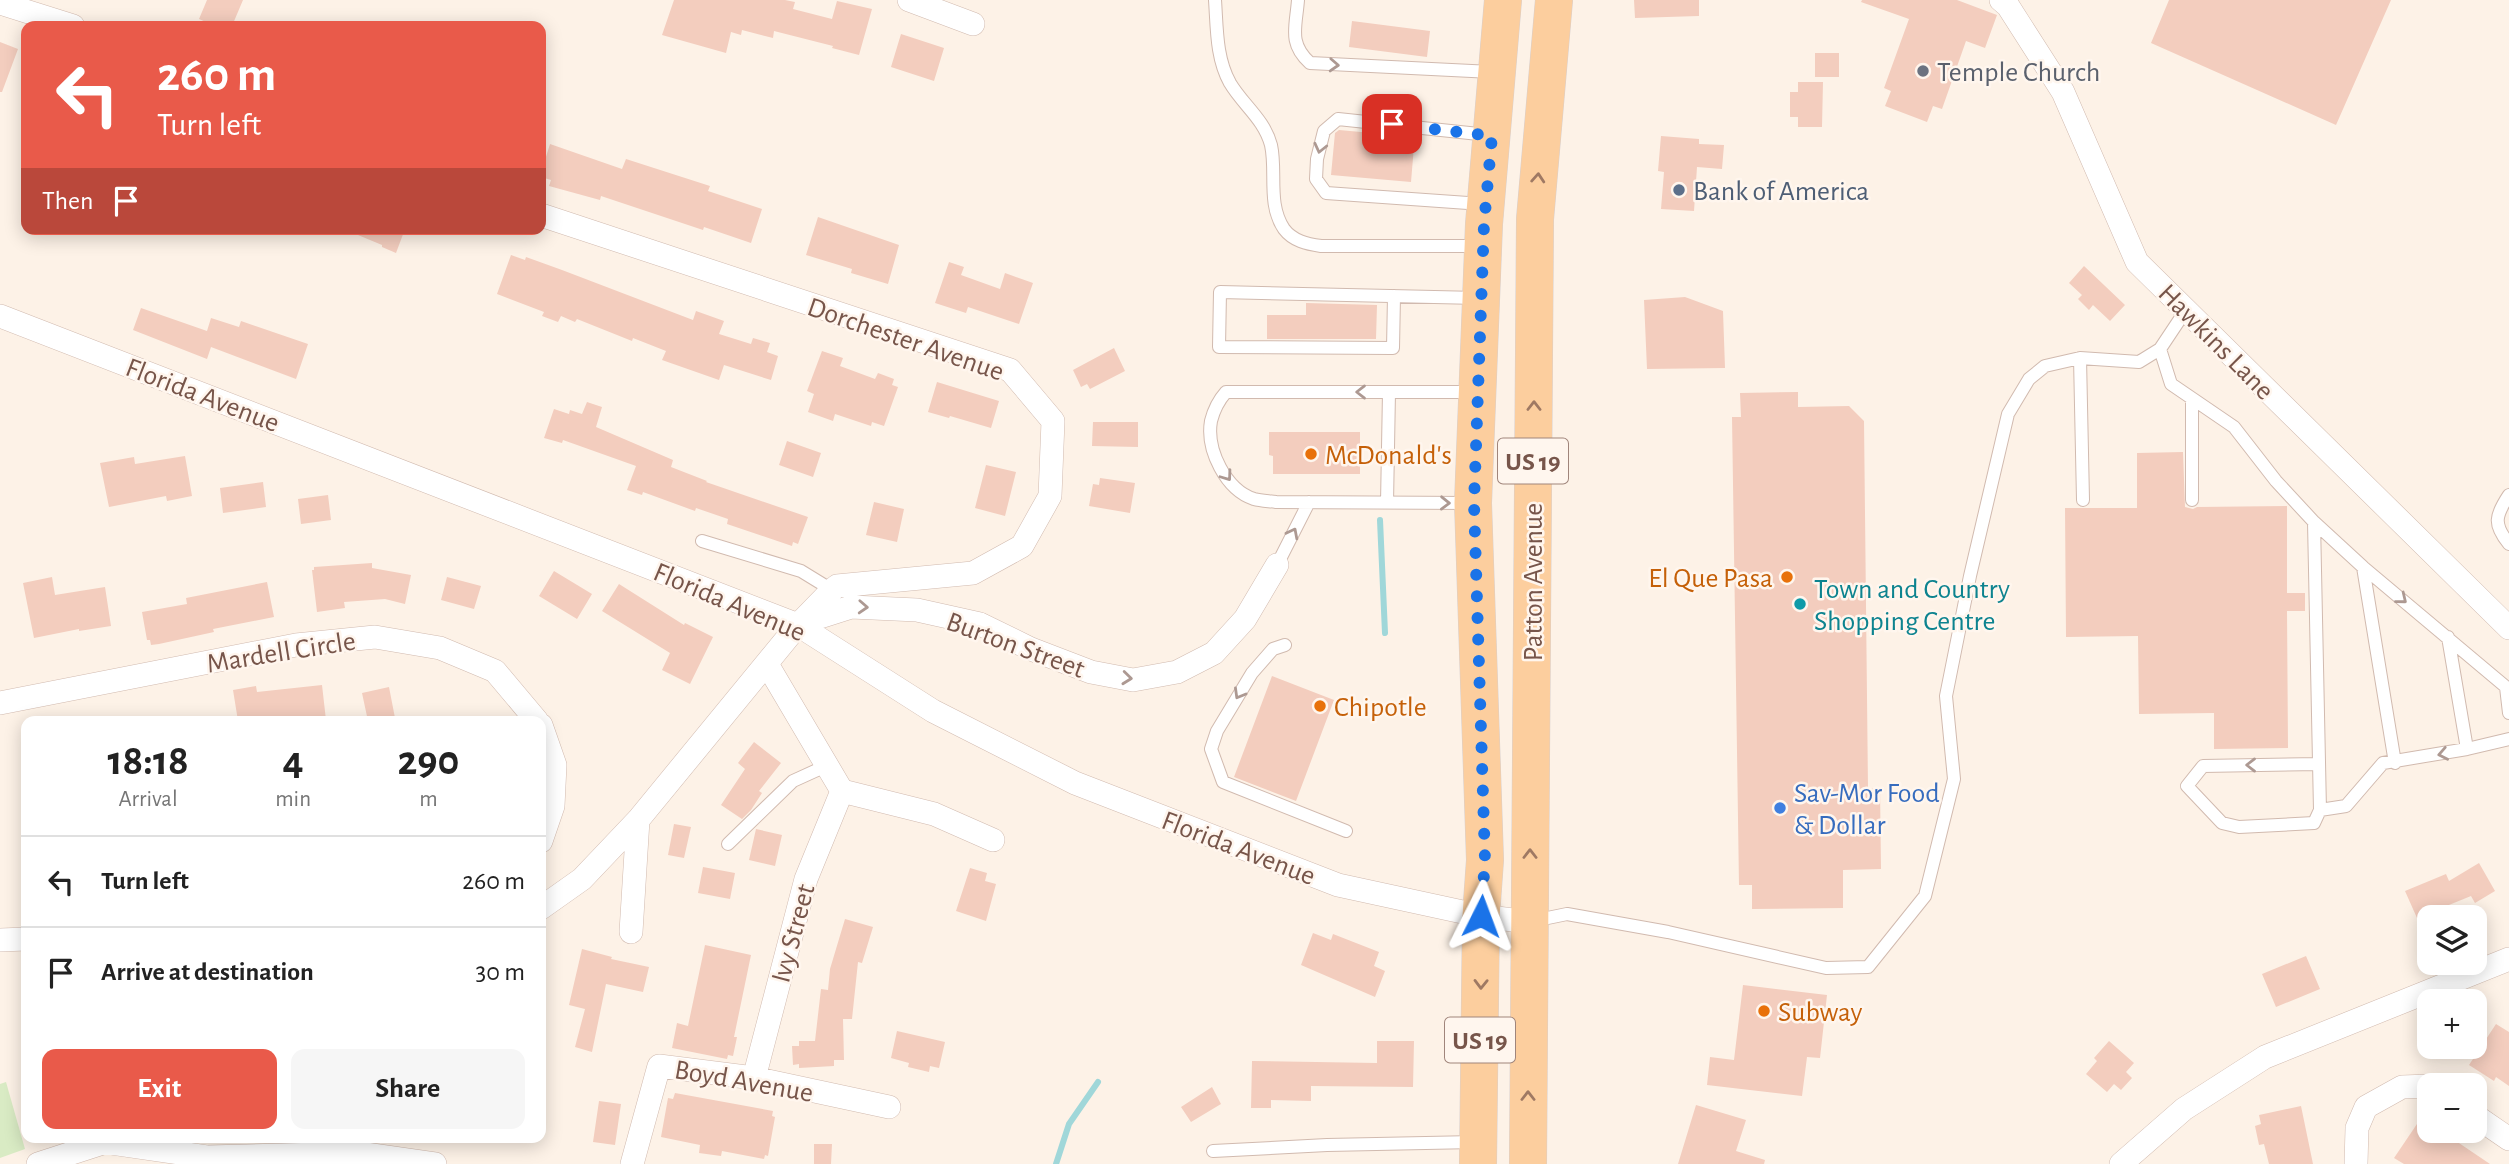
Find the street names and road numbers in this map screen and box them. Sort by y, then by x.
street label: Hawkins Lane [2152,279,2279,406]
street label: Dorchester Avenue [803,293,1007,387]
street label: Florida Avenue [122,354,283,438]
road number: US 19 [1498,438,1568,484]
street label: Patton Avenue [1520,503,1548,661]
street label: Florida Avenue [649,558,809,647]
street label: Burton Street [942,608,1088,684]
street label: Mardell Circle [205,627,358,679]
street label: Florida Avenue [1158,807,1319,891]
street label: Ivy Street [767,881,821,986]
road number: US 19 [1445,1018,1515,1063]
street label: Boyd Avenue [672,1056,815,1108]

